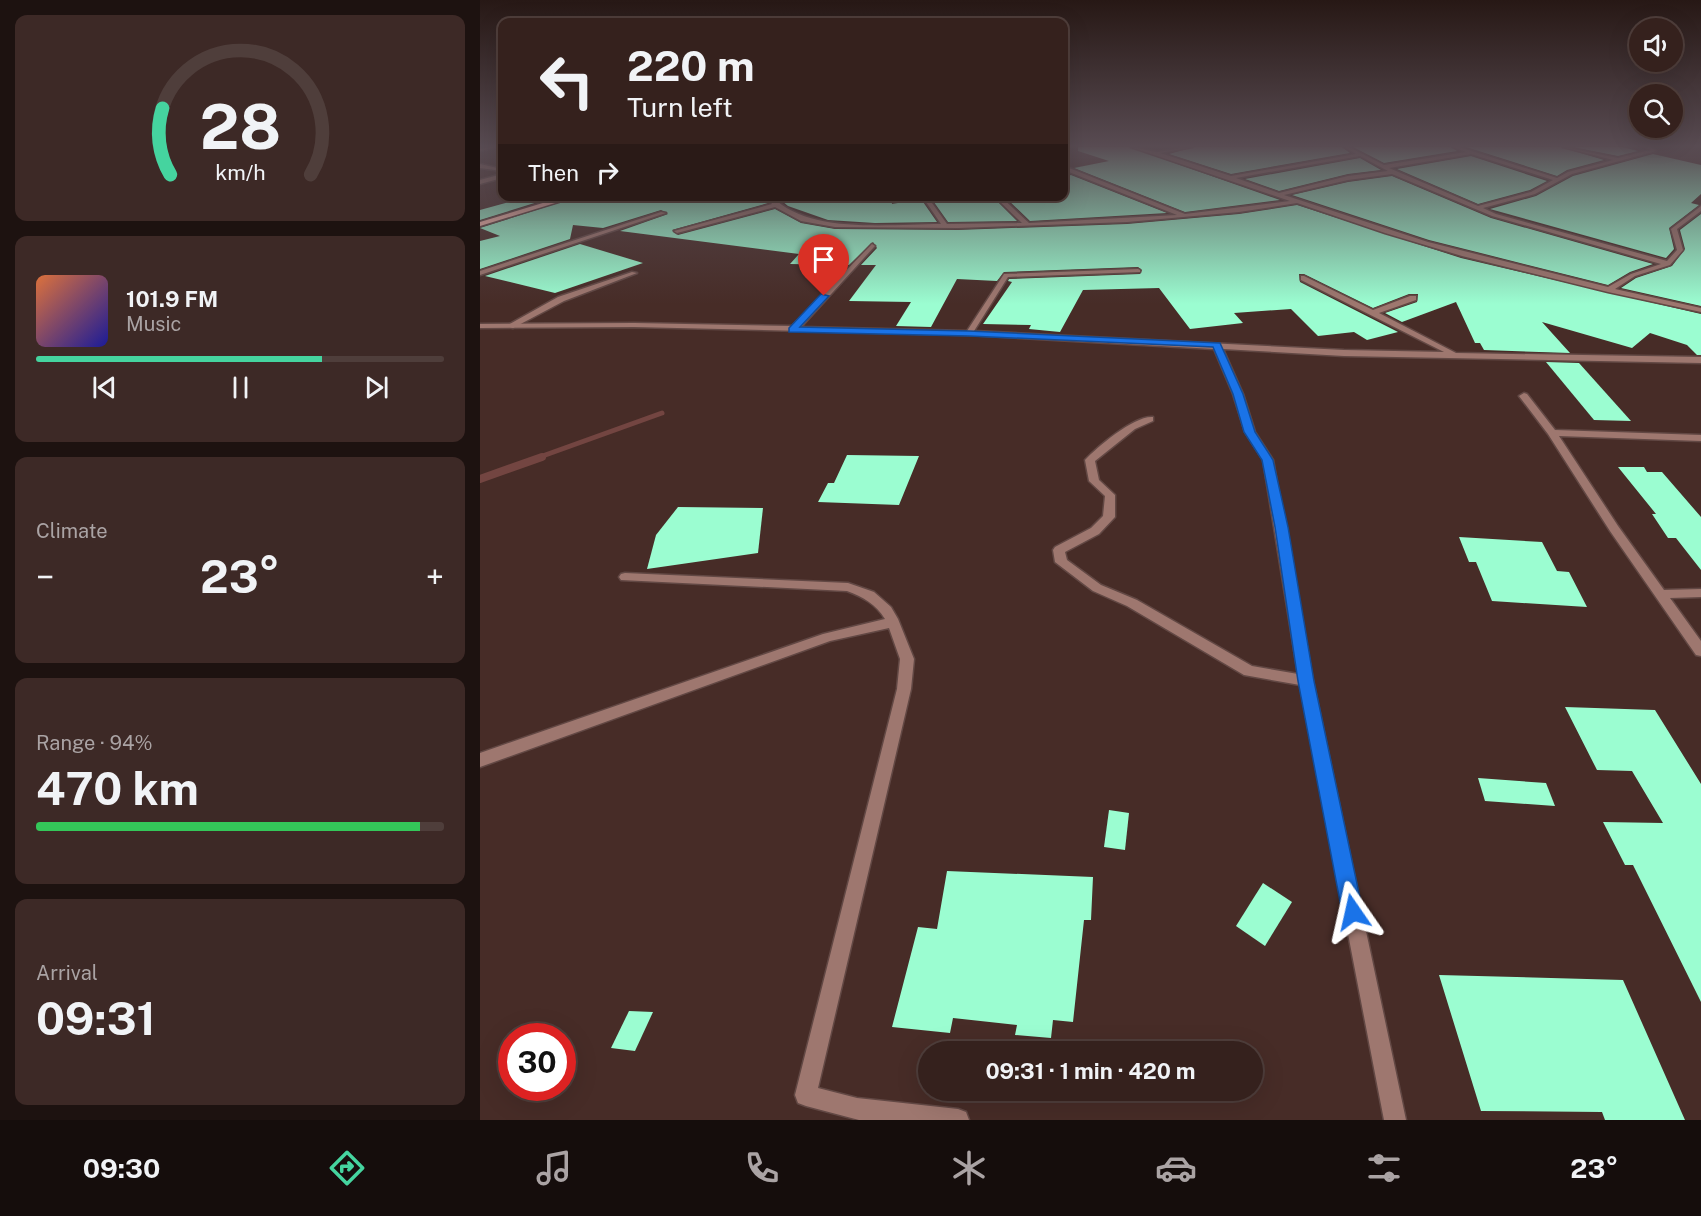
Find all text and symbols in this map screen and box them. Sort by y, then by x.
map controls [1629,18,1683,138]
button: sound [1629,18,1683,72]
text: 220 m [627,41,755,90]
icon: left [528,42,606,120]
button: search [1629,84,1683,138]
text: 28 [199,90,281,163]
text: Turn left [627,91,733,123]
icon: right [591,156,624,189]
text: km/h [215,160,265,185]
text: Then [528,160,579,186]
pin [798,234,849,296]
icon: arrive [807,243,840,276]
text: 101.9 FM [126,286,218,312]
text: Music [126,312,181,336]
icon: previous [88,371,121,404]
icon: pause [224,371,257,404]
icon: next [360,371,393,404]
text: Climate [36,519,108,543]
text: 23° [200,550,280,603]
text: − [36,558,54,596]
text: + [426,558,444,596]
text: Range · 94% [36,731,153,755]
text: 470 km [36,762,199,815]
position arrow [1321,880,1385,944]
text: Arrival [36,961,98,985]
text: 09:31 [36,992,156,1045]
speed limit sign: 30 [498,1023,576,1101]
text: 09:31 · 1 min · 420 m [986,1058,1196,1084]
icon: directions [326,1147,368,1189]
icon: music [533,1147,575,1189]
icon: phone [741,1147,783,1189]
icon: climate [948,1147,990,1189]
icon: car [1155,1147,1197,1189]
icon: filters [1363,1147,1405,1189]
text: 09:30 [83,1152,160,1184]
text: 23° [1570,1152,1618,1184]

